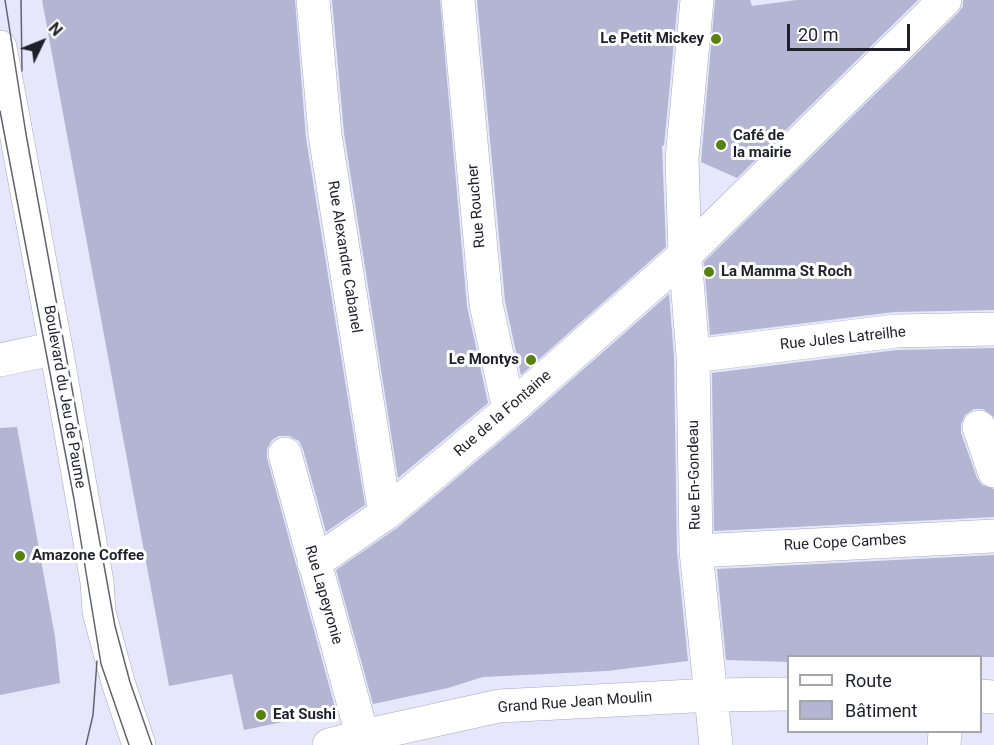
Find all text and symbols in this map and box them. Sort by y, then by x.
north arrow [12,12,72,72]
scale bar [790,12,913,50]
text: N [45,19,66,40]
text: 20 m [798,24,838,45]
place label: Le Petit Mickey [600,30,704,48]
marker: Le Petit Mickey [709,32,723,46]
place label: Café de la mairie [733,127,791,162]
marker: Café de la mairie [714,138,728,152]
street label: Rue Roucher [464,163,490,249]
street label: Rue Alexandre Cabanel [323,180,365,334]
place label: La Mamma St Roch [721,263,852,281]
marker: La Mamma St Roch [702,265,716,279]
street label: Boulevard du Jeu de Paume [39,304,89,490]
street label: Rue Jules Latreilhe [779,323,907,355]
place label: Le Montys [449,351,519,369]
marker: Le Montys [524,353,538,367]
street label: Rue de la Fontaine [451,367,555,461]
street label: Rue En-Gondeau [685,420,705,530]
street label: Rue Cope Cambes [783,531,907,555]
street label: Rue Lapeyronie [300,543,346,647]
place label: Amazone Coffee [32,547,144,565]
marker: Amazone Coffee [13,549,27,563]
legend [787,655,982,733]
text: Route [845,670,892,691]
street label: Grand Rue Jean Moulin [497,689,653,717]
text: Bâtiment [845,700,917,721]
place label: Eat Sushi [273,706,336,724]
marker: Eat Sushi [254,708,268,722]

